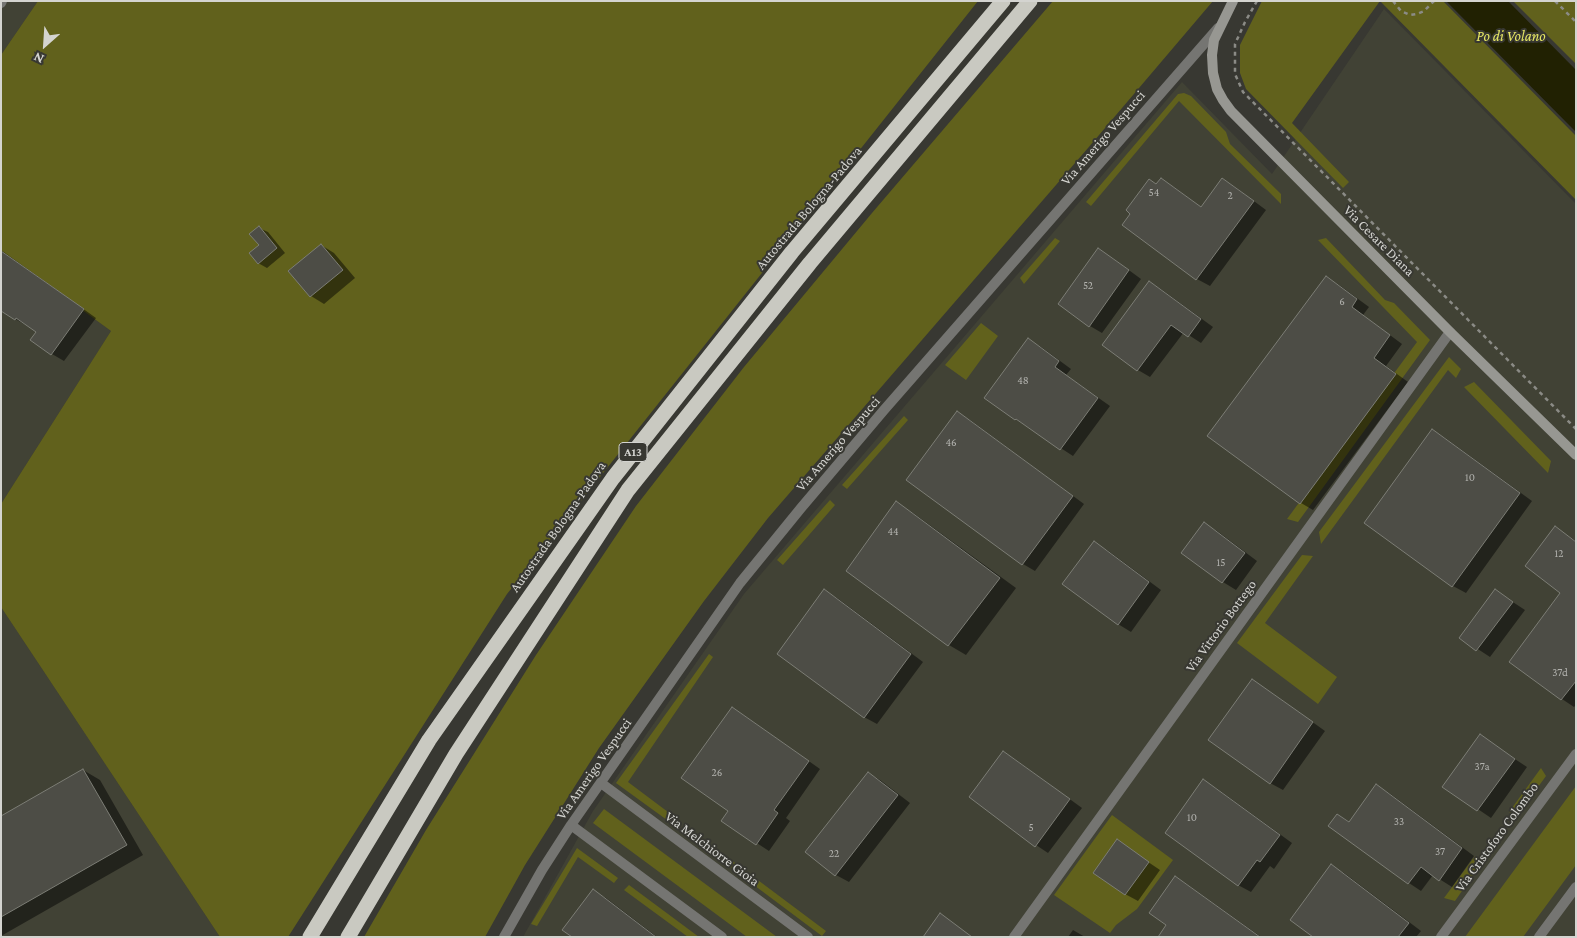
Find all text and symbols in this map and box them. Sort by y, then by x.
north arrow [20,20,70,70]
water label: Po di Volano [1476,27,1546,45]
text: N [31,49,46,68]
street label: Via Amerigo Vespucci [1057,87,1149,189]
street label: Autostrada Bologna-Padova [752,143,866,273]
house number: 54 [1149,186,1159,200]
house number: 2 [1227,189,1233,203]
street label: Via Cesare Diana [1340,202,1418,280]
house number: 52 [1083,279,1093,293]
house number: 6 [1339,295,1345,309]
house number: 48 [1017,374,1029,388]
street label: Via Amerigo Vespucci [792,393,884,495]
house number: 46 [945,436,957,450]
road number: A13 [619,442,647,462]
street label: Autostrada Bologna-Padova [506,458,610,596]
house number: 10 [1465,471,1475,485]
house number: 44 [887,525,899,539]
house number: 12 [1555,547,1563,561]
house number: 15 [1217,556,1225,570]
street label: Via Vittorio Bottego [1182,577,1260,675]
house number: 37d [1552,666,1568,680]
street label: Via Amerigo Vespucci [553,715,635,823]
house number: 37a [1475,760,1489,774]
house number: 26 [712,766,722,780]
street label: Via Cristoforo Colombo [1452,779,1542,895]
street label: Via Melchiorre Gioia [661,808,763,890]
house number: 10 [1187,811,1197,825]
house number: 33 [1394,815,1404,829]
house number: 5 [1028,821,1034,835]
house number: 37 [1435,845,1445,859]
house number: 22 [829,847,839,861]

